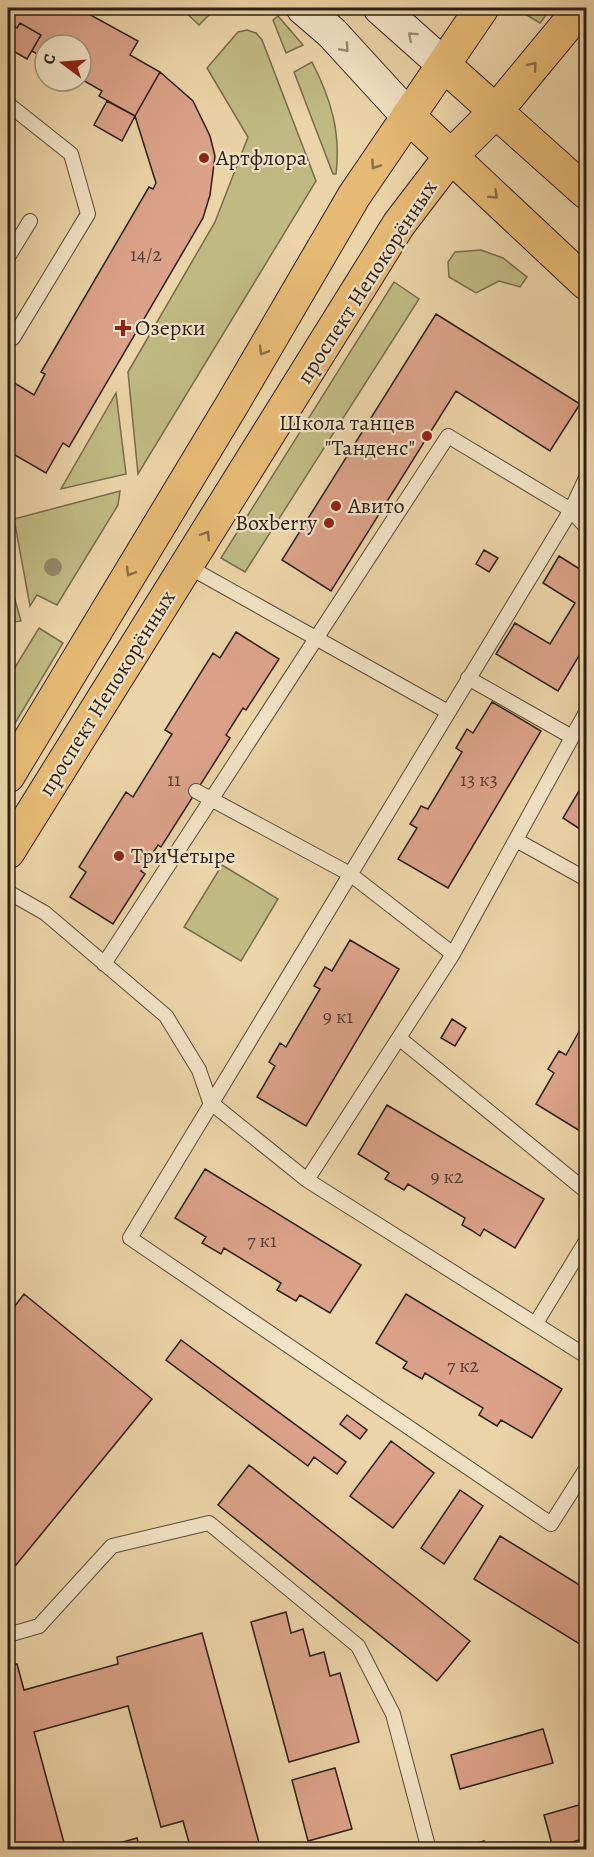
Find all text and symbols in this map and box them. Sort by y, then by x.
one-way arrow [408,32,419,43]
north arrow [33,33,93,93]
one-way arrow [338,41,349,52]
text: С [38,51,62,67]
one-way arrow [526,62,537,73]
place label: Артфлора [215,143,308,173]
marker: Артфлора [197,151,211,165]
one-way arrow [371,158,382,169]
street label: проспект Непокорённых [290,174,444,390]
one-way arrow [488,188,498,199]
house number: 14/2 [130,241,162,268]
place label: Озерки [135,313,206,343]
marker: Озерки [116,321,130,335]
one-way arrow [259,345,270,355]
place label: Школа танцев "Танденс" [279,408,415,463]
marker: Школа танцев "Танденс" [420,429,434,443]
place label: Авито [347,491,405,521]
marker: Авито [329,499,343,513]
place label: Boxberry [235,508,317,538]
marker: Boxberry [322,516,336,530]
one-way arrow [199,531,210,542]
one-way arrow [126,566,138,576]
street label: проспект Непокорённых [31,584,183,802]
house number: 11 [167,766,181,793]
house number: 13 к3 [460,766,498,793]
place label: ТриЧетыре [131,841,236,871]
marker: ТриЧетыре [112,849,126,863]
house number: 9 к1 [323,1003,353,1030]
house number: 9 к2 [431,1163,464,1190]
house number: 7 к1 [247,1227,277,1254]
house number: 7 к2 [447,1352,480,1379]

